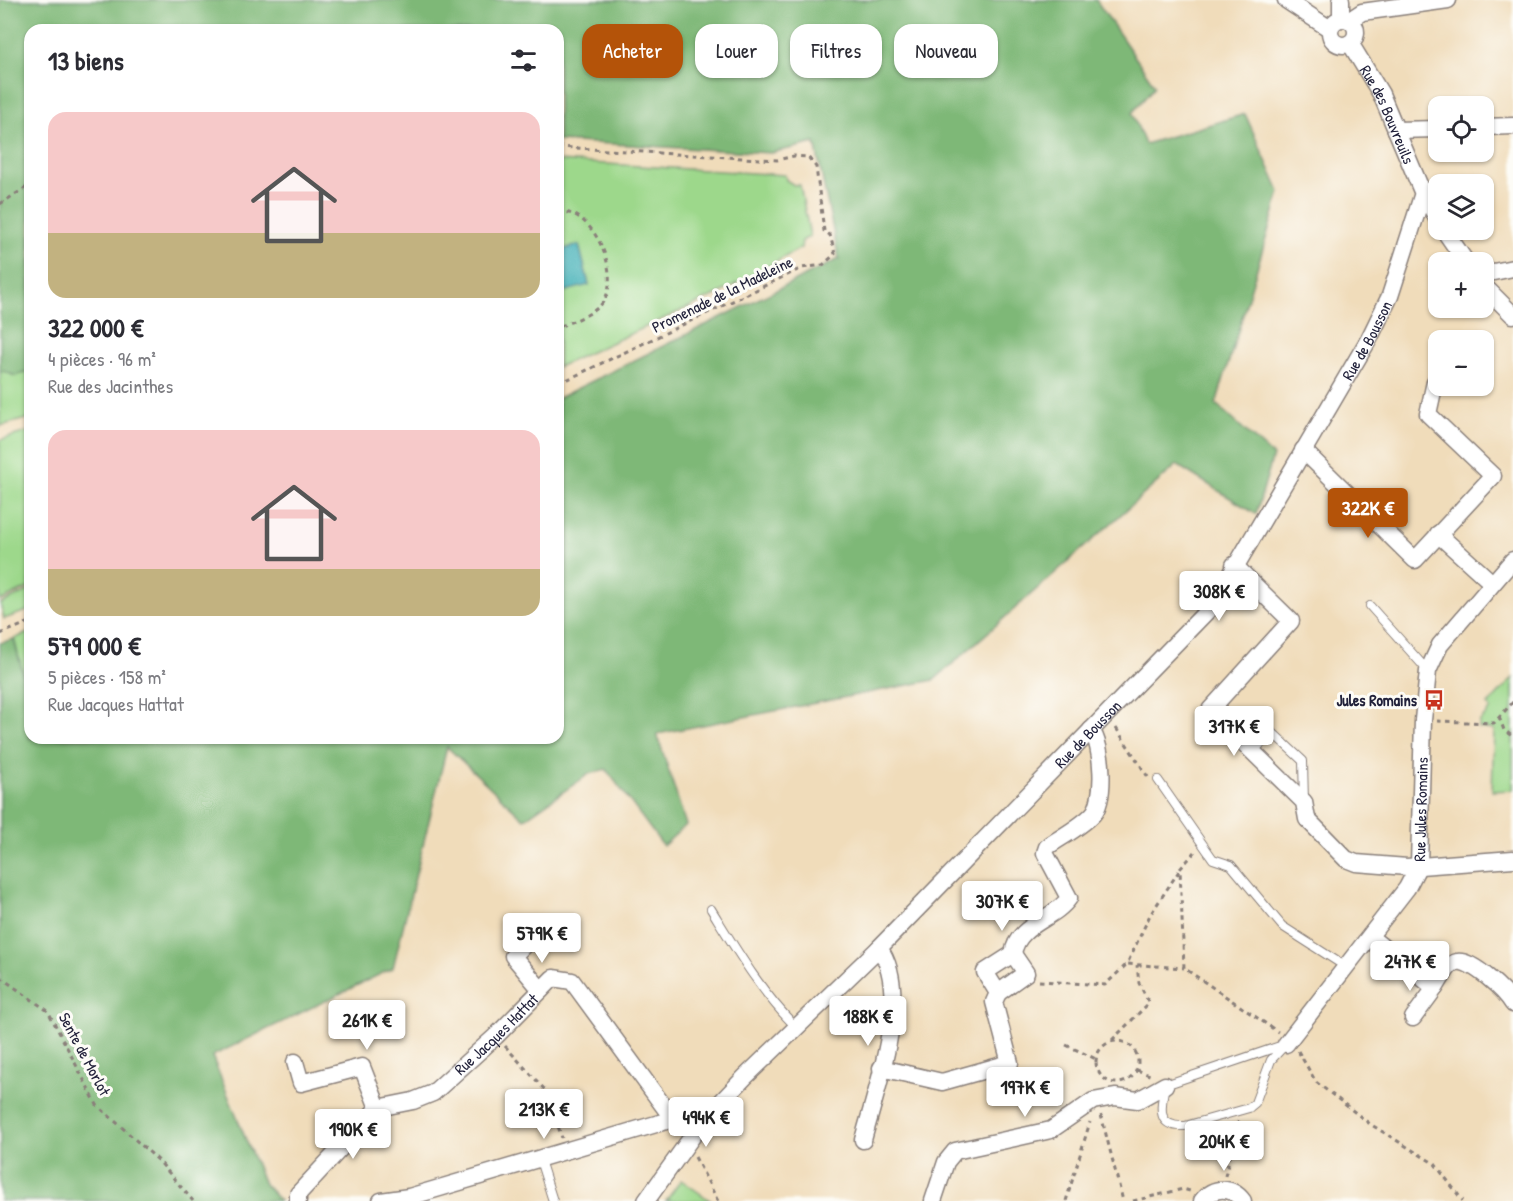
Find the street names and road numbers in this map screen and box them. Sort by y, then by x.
street label: Rue des Bouvreuils [1355,61,1420,167]
street label: Promenade de la Madeleine [648,250,797,338]
street label: Rue de Bousson [1336,297,1397,384]
street label: Rue de Bousson [1049,695,1126,773]
street label: Rue Jules Romains [1408,757,1433,862]
street label: Rue Jacques Hattat [449,988,543,1080]
street label: Sente de Morlot [54,1009,116,1100]

